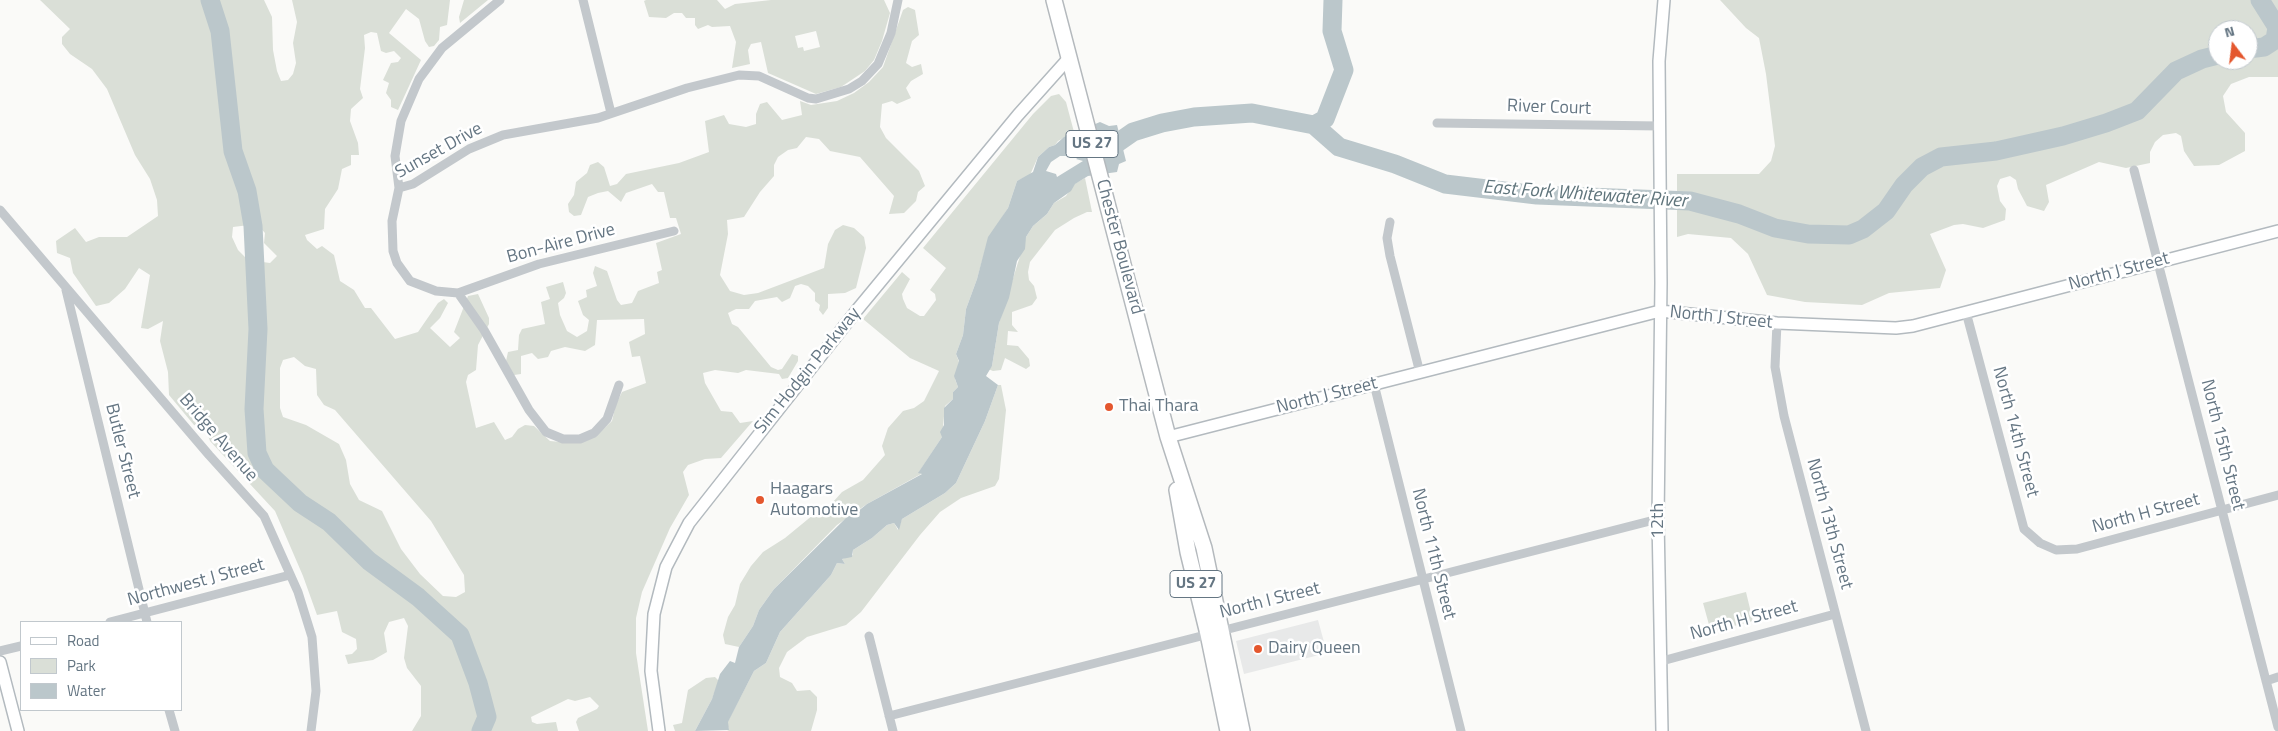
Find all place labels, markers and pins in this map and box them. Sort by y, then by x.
place label: Thai Thara [1119,396,1198,418]
marker: Thai Thara [1103,401,1115,413]
place label: Haagars Automotive [770,479,858,522]
marker: Haagars Automotive [754,494,766,506]
place label: Dairy Queen [1268,638,1361,660]
marker: Dairy Queen [1252,643,1264,655]

